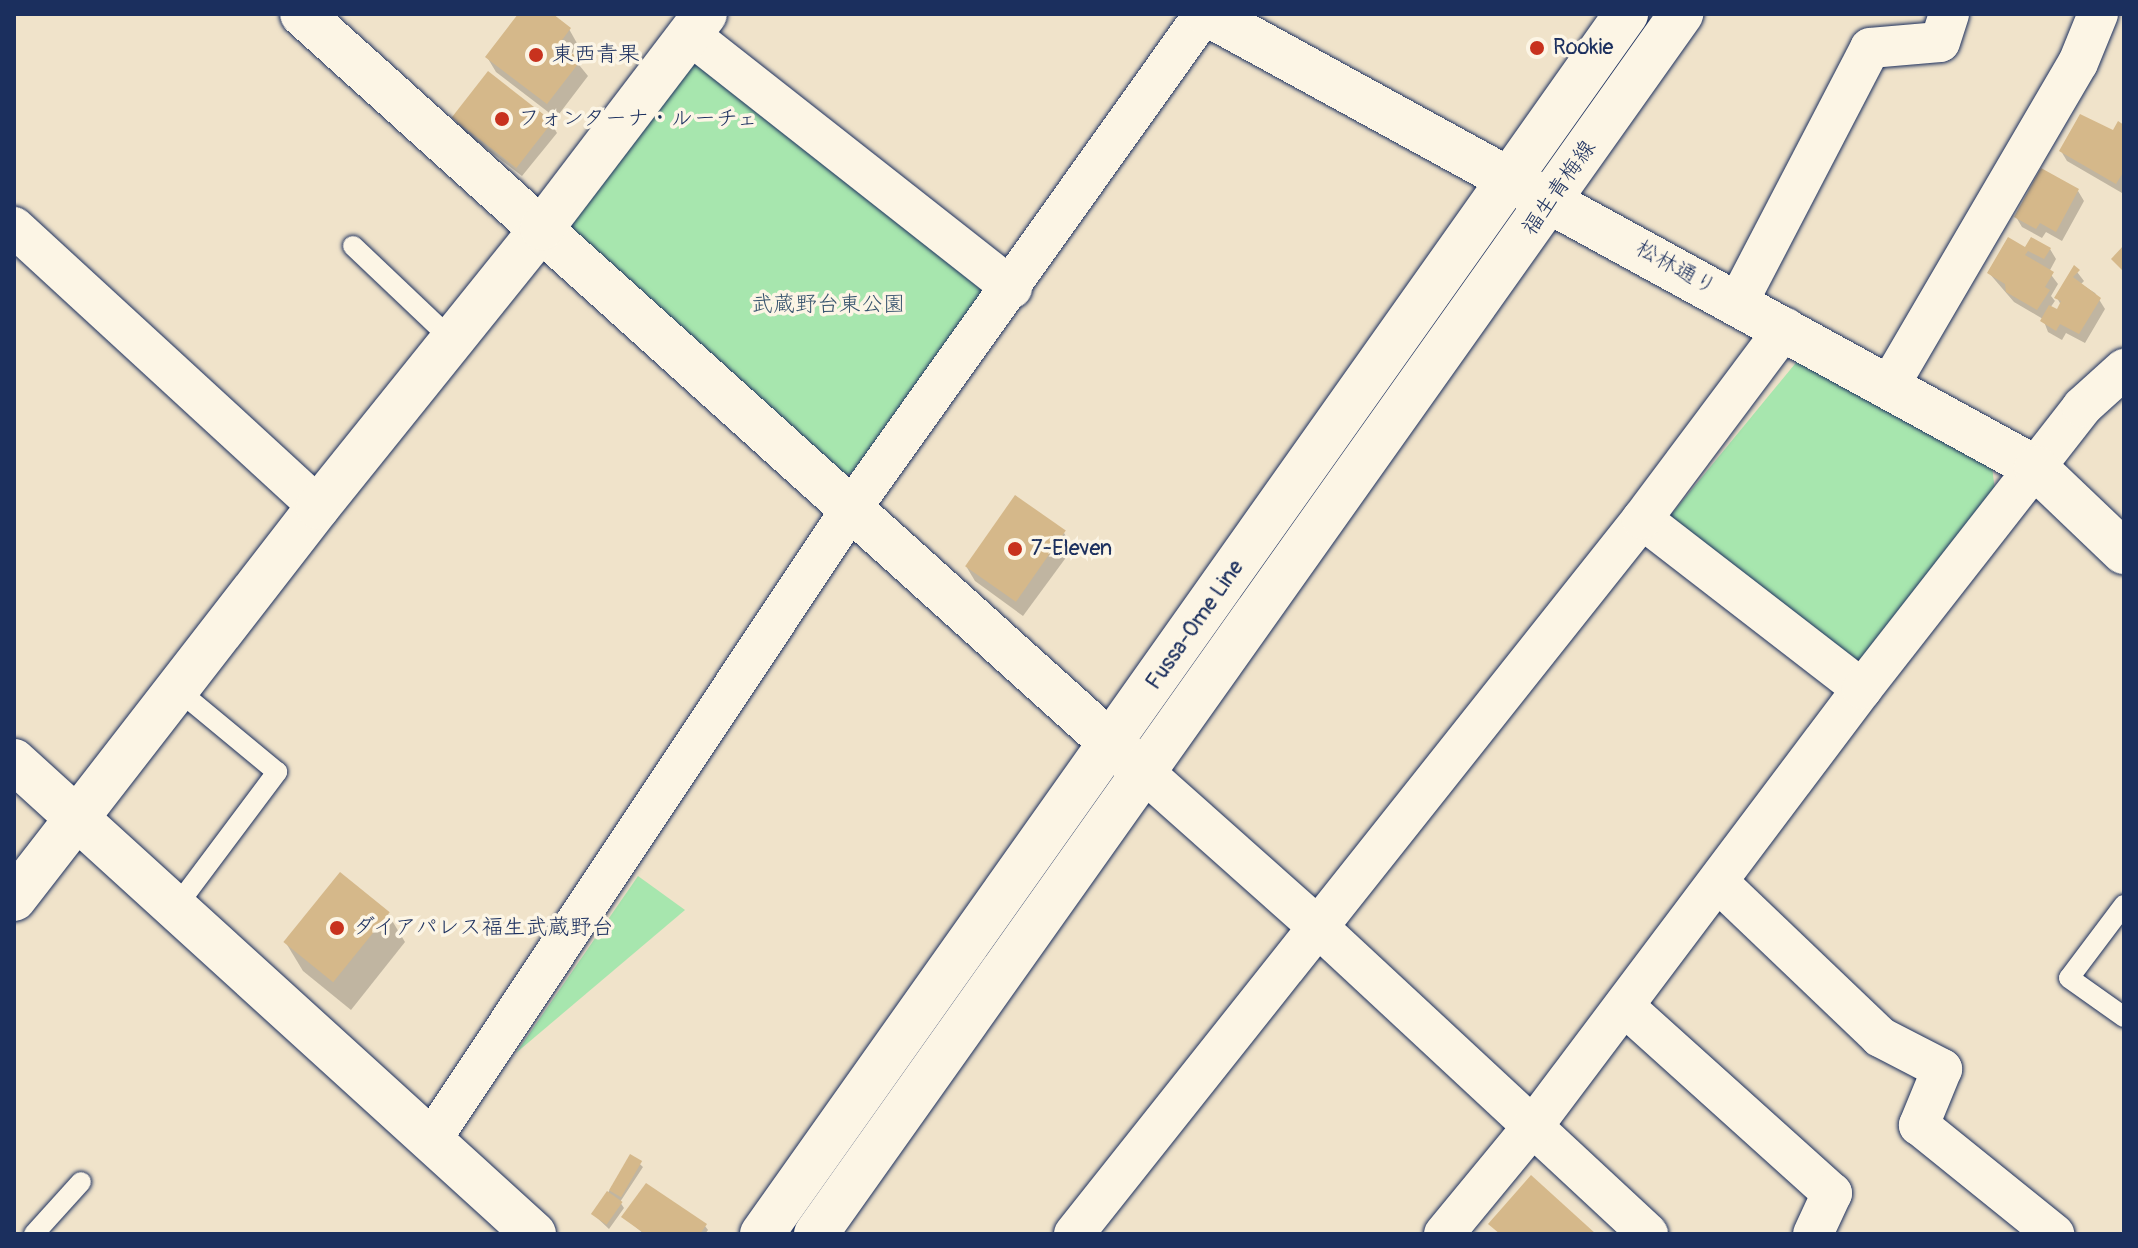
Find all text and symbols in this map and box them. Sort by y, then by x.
place label: Rookie [1553,35,1613,61]
marker: Rookie [1528,39,1546,57]
place label: 東西青果 [552,42,640,68]
marker: 東西青果 [527,46,545,64]
place label: フォンターナ・ルーチェ [518,106,761,132]
marker: フォンターナ・ルーチェ [493,110,511,128]
street label: 福生青梅線 [1517,135,1601,241]
street label: 松林通り [1631,235,1721,301]
park label: 武蔵野台東公園 [751,292,905,318]
place label: 7-Eleven [1031,536,1112,562]
marker: 7-Eleven [1006,540,1024,558]
street label: Fussa-Ome Line [1141,555,1249,695]
place label: ダイアパレス福生武蔵野台 [353,915,617,941]
marker: ダイアパレス福生武蔵野台 [328,919,346,937]

